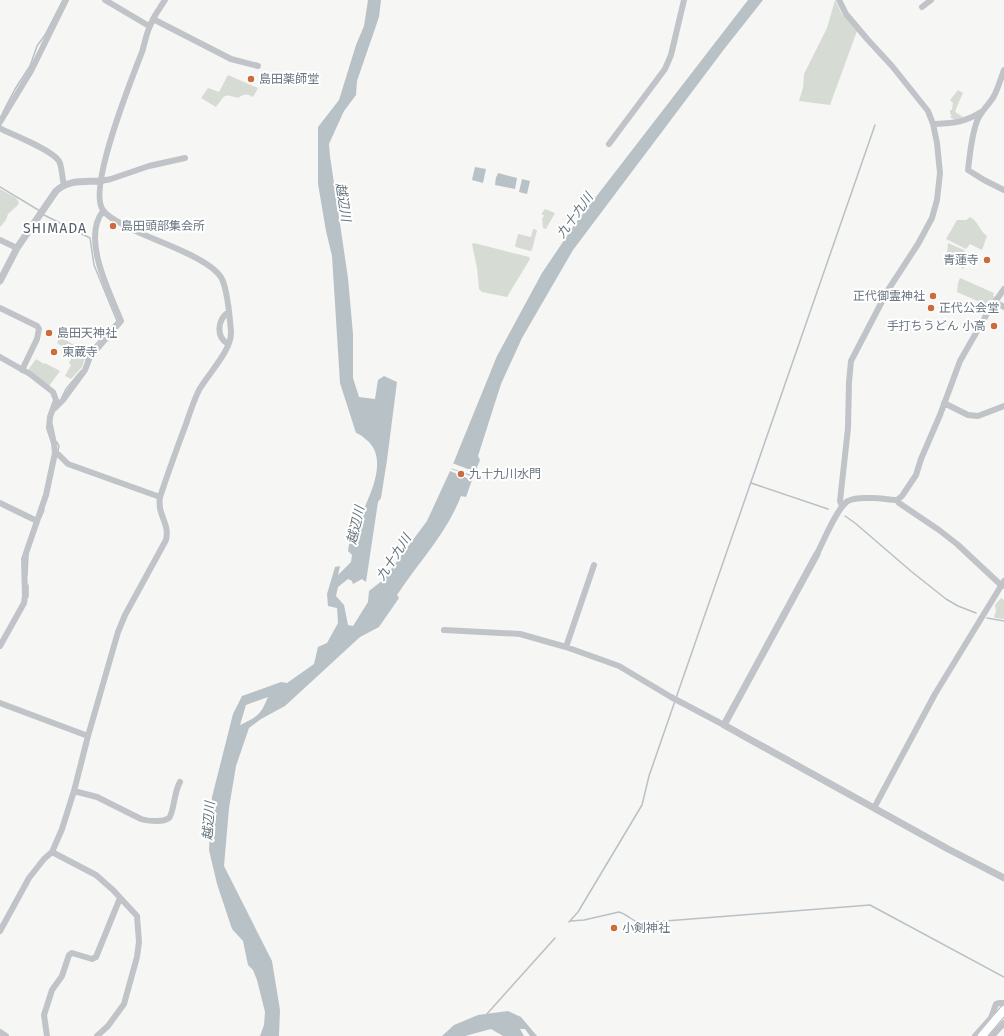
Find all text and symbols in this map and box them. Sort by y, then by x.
place label: 島田薬師堂 [259,72,319,86]
marker: 島田薬師堂 [246,74,256,84]
water label: 越辺川 [333,182,354,224]
water label: 九十九川 [553,188,597,241]
place label: 島田頭部集会所 [121,219,205,233]
district label: SHIMADA [23,220,87,237]
marker: 島田頭部集会所 [108,221,118,231]
place label: 青蓮寺 [943,253,979,267]
marker: 青蓮寺 [982,255,992,265]
place label: 正代御霊神社 [853,289,925,303]
marker: 正代御霊神社 [928,291,938,301]
place label: 正代公会堂 [939,301,999,315]
marker: 正代公会堂 [926,303,936,313]
place label: 手打ちうどん 小高 [887,319,986,333]
marker: 手打ちうどん 小高 [989,321,999,331]
place label: 島田天神社 [57,326,117,340]
marker: 島田天神社 [44,328,54,338]
place label: 東蔵寺 [62,345,98,359]
marker: 東蔵寺 [49,347,59,357]
place label: 九十九川水門 [469,467,541,481]
marker: 九十九川水門 [456,469,466,479]
water label: 越辺川 [344,502,368,546]
water label: 九十九川 [373,530,415,583]
water label: 越辺川 [200,799,217,841]
place label: 小剣神社 [622,921,670,935]
marker: 小剣神社 [609,923,619,933]

